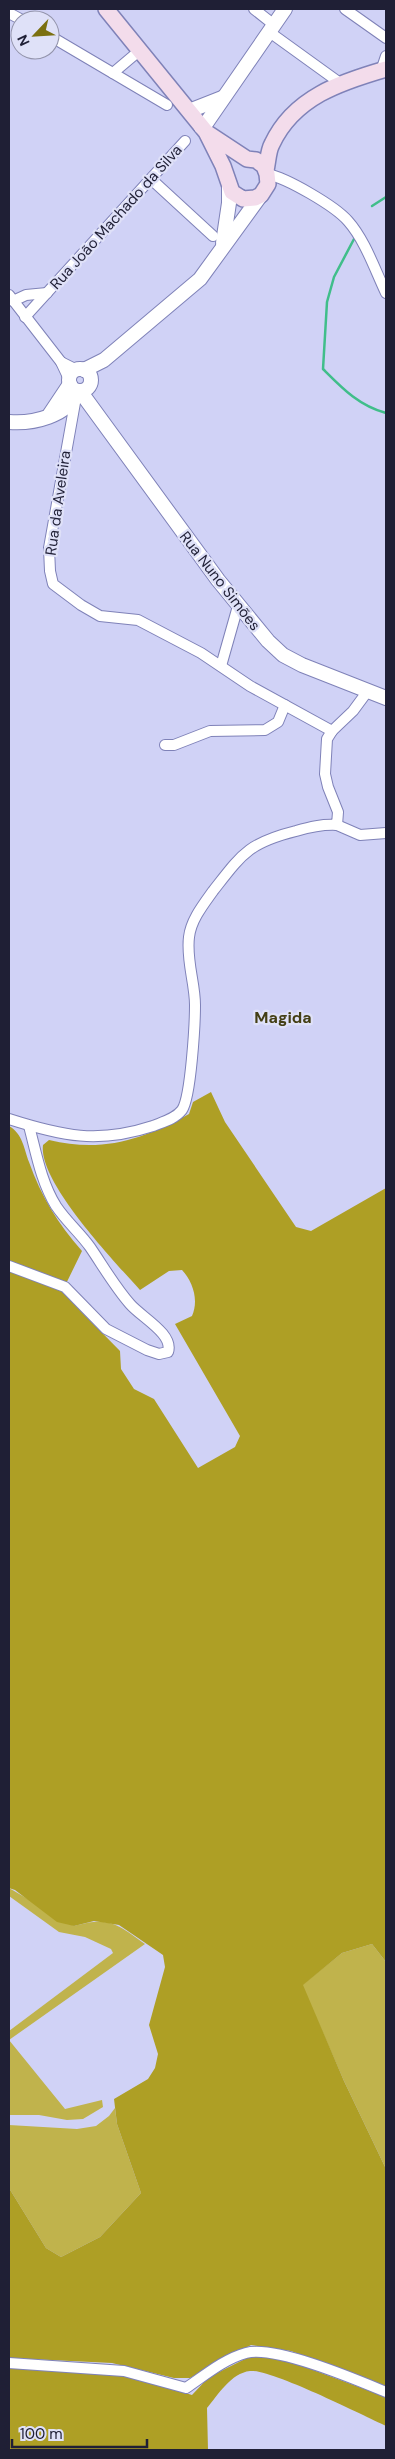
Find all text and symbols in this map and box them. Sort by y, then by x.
north arrow [10,10,60,60]
text: N [13,32,34,49]
street label: Rua João Machado da Silva [46,140,186,294]
street label: Rua da Aveleira [41,449,75,557]
street label: Rua Nuno Simões [175,527,265,635]
district label: Magida [254,1007,312,1028]
scale bar [12,2416,148,2448]
text: 100 m [20,2424,63,2444]

